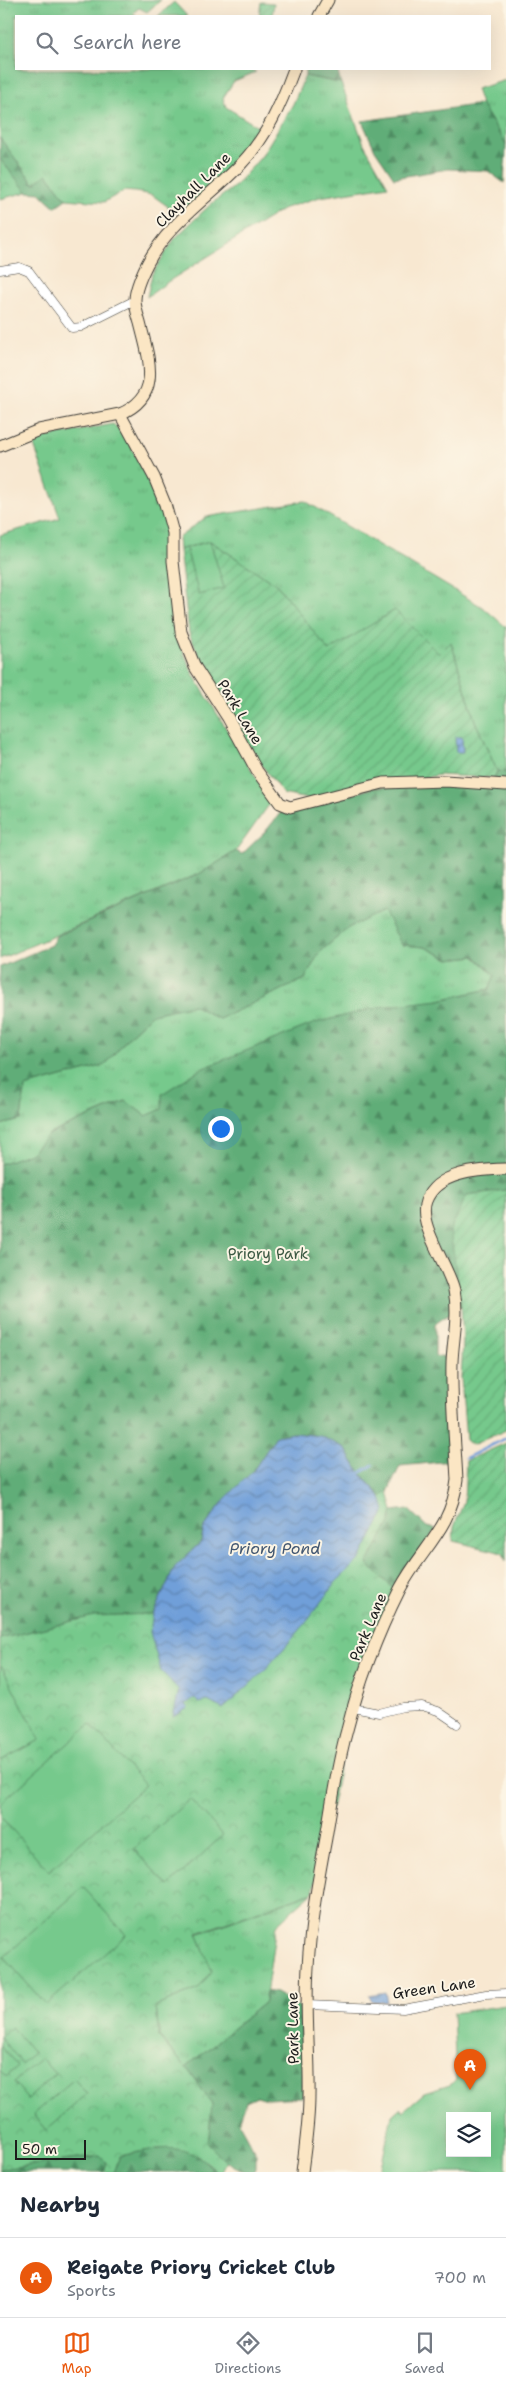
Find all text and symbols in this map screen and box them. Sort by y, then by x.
search box [15,15,491,70]
icon: search [33,29,61,57]
text: Search here [73,30,182,55]
street label: Clayhall Lane [151,148,235,232]
street label: Park Lane [213,676,267,748]
your location [208,1116,234,1142]
park label: Priory Park [228,1244,308,1264]
water label: Priory Pond [230,1538,321,1559]
street label: Park Lane [345,1590,391,1664]
street label: Green Lane [391,1972,477,2004]
street label: Park Lane [282,1992,304,2064]
pin: A [454,2049,486,2090]
map controls [446,2112,491,2157]
button: layers [446,2112,491,2157]
scale bar [15,2137,86,2160]
text: 50 m [22,2140,57,2158]
text: Nearby [20,2191,100,2219]
text: Reigate Priory Cricket Club [67,2255,335,2280]
text: A [30,2267,42,2288]
text: 700 m [434,2267,486,2288]
text: Sports [67,2280,116,2301]
tab: Map [62,2329,92,2377]
tab: Directions [215,2329,281,2377]
tab: Saved [405,2329,444,2377]

